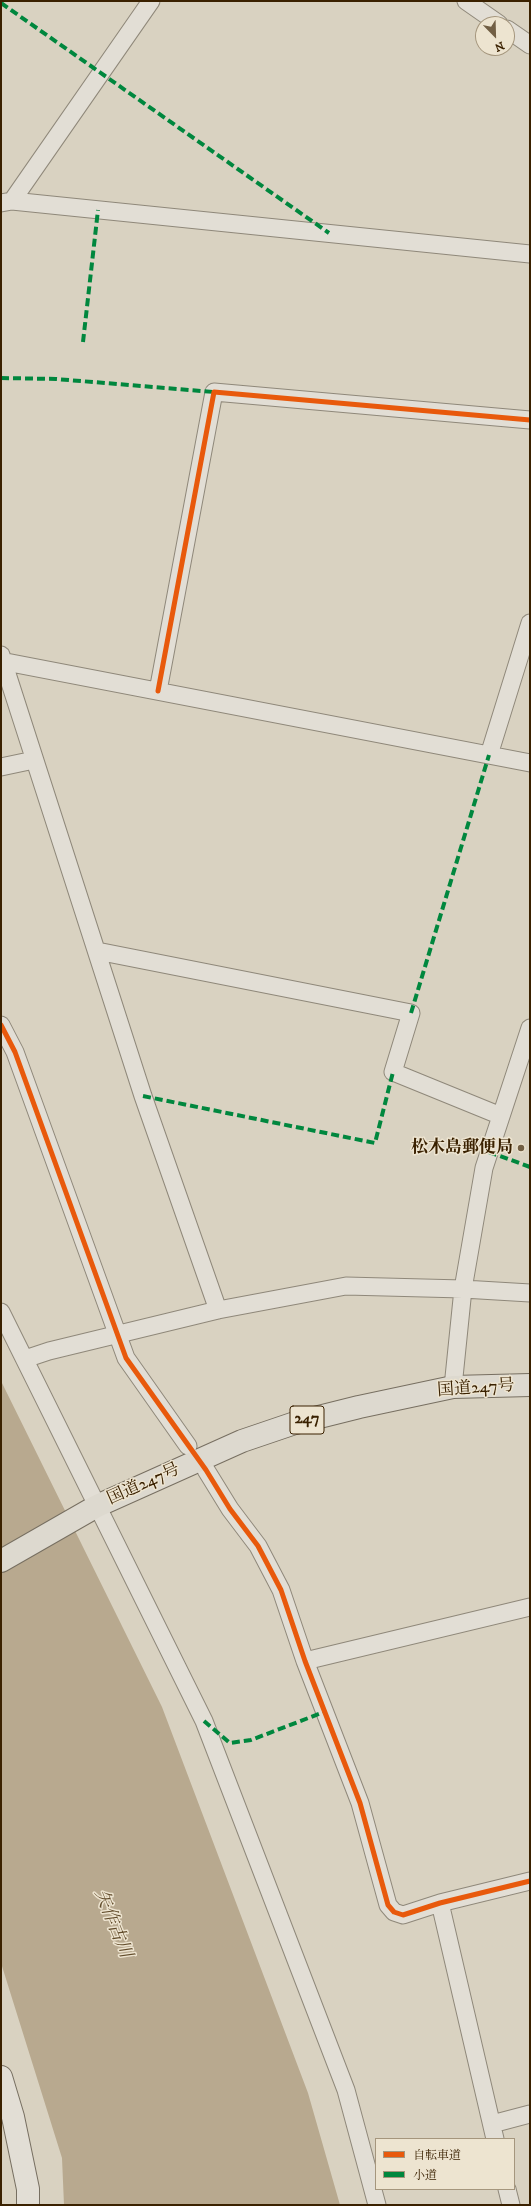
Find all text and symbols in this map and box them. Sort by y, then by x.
north arrow [475,16,515,56]
text: N [492,38,506,54]
place label: 松木島郵便局 [411,1138,513,1158]
marker: 松木島郵便局 [516,1143,526,1153]
street label: 国道247号 [437,1376,515,1402]
road number: 247 [290,1406,324,1434]
street label: 国道247号 [104,1460,184,1510]
water label: 矢作古川 [89,1887,135,1961]
legend [375,2138,515,2190]
text: 自転車道 [413,2148,461,2163]
text: 小道 [413,2168,437,2183]

